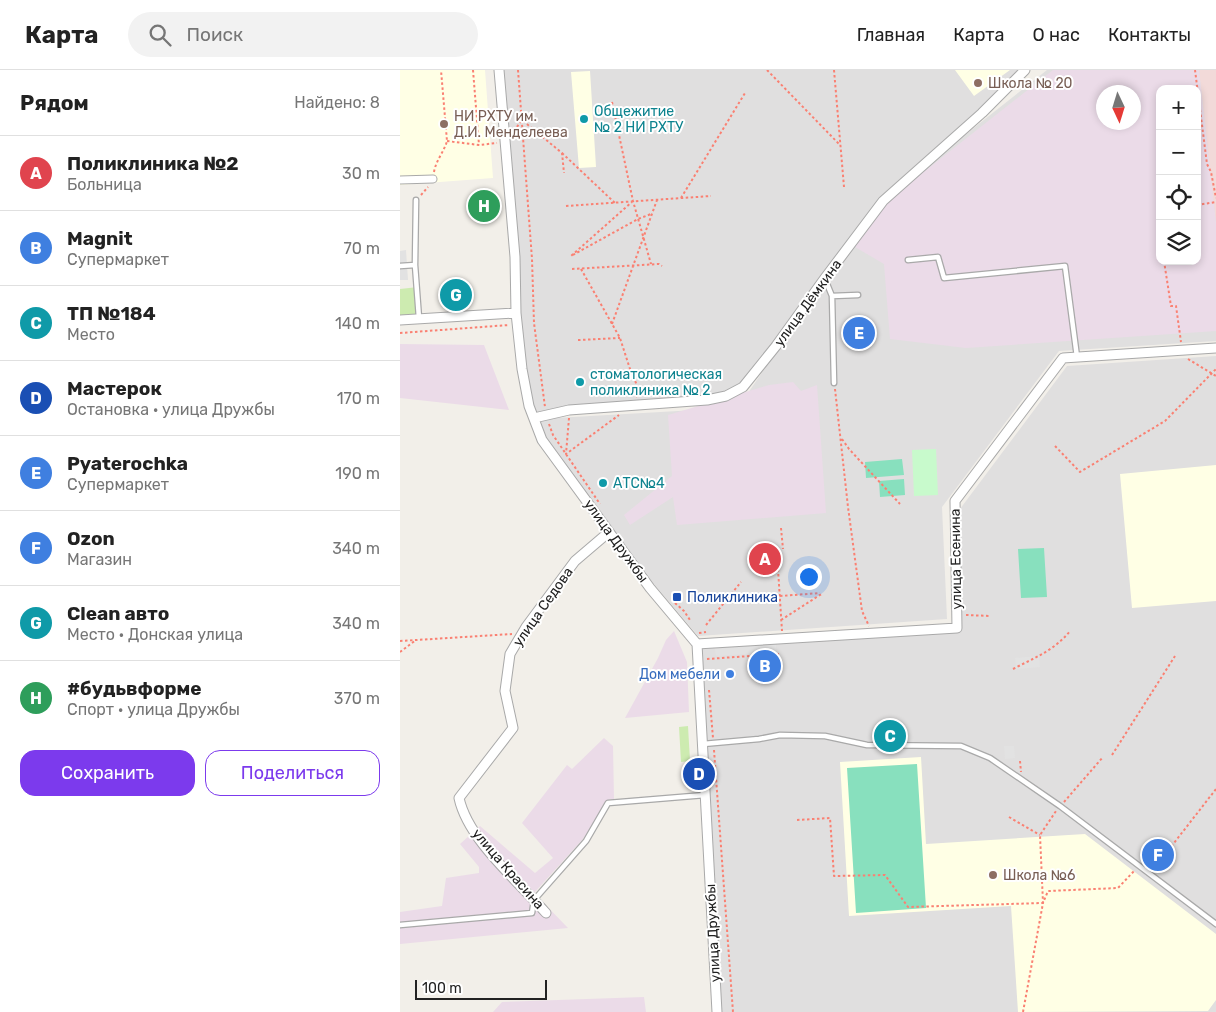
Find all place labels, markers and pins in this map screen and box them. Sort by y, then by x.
place label: Школа № 20 [988,75,1073,92]
marker: Школа № 20 [972,77,984,89]
place label: Общежитие № 2 НИ РХТУ [594,103,684,136]
place label: НИ РХТУ им. Д.И. Менделеева [454,108,568,141]
marker: Общежитие № 2 НИ РХТУ [578,113,590,125]
marker: НИ РХТУ им. Д.И. Менделеева [438,118,450,130]
pin: H [468,187,500,225]
pin: G [440,276,472,314]
pin: E [843,314,875,352]
place label: стоматологическая поликлиника № 2 [590,366,722,399]
marker: стоматологическая поликлиника № 2 [574,376,586,388]
place label: АТС№4 [613,475,665,492]
marker: АТС№4 [597,477,609,489]
pin: A [749,540,781,578]
place label: Поликлиника [687,589,778,606]
marker: Поликлиника [671,591,683,603]
pin: B [749,647,781,685]
place label: Дом мебели [639,666,720,683]
marker: Дом мебели [724,668,736,680]
pin: C [874,717,906,755]
pin: D [683,755,715,793]
pin: F [1142,836,1174,874]
place label: Школа №6 [1003,867,1075,884]
marker: Школа №6 [987,869,999,881]

